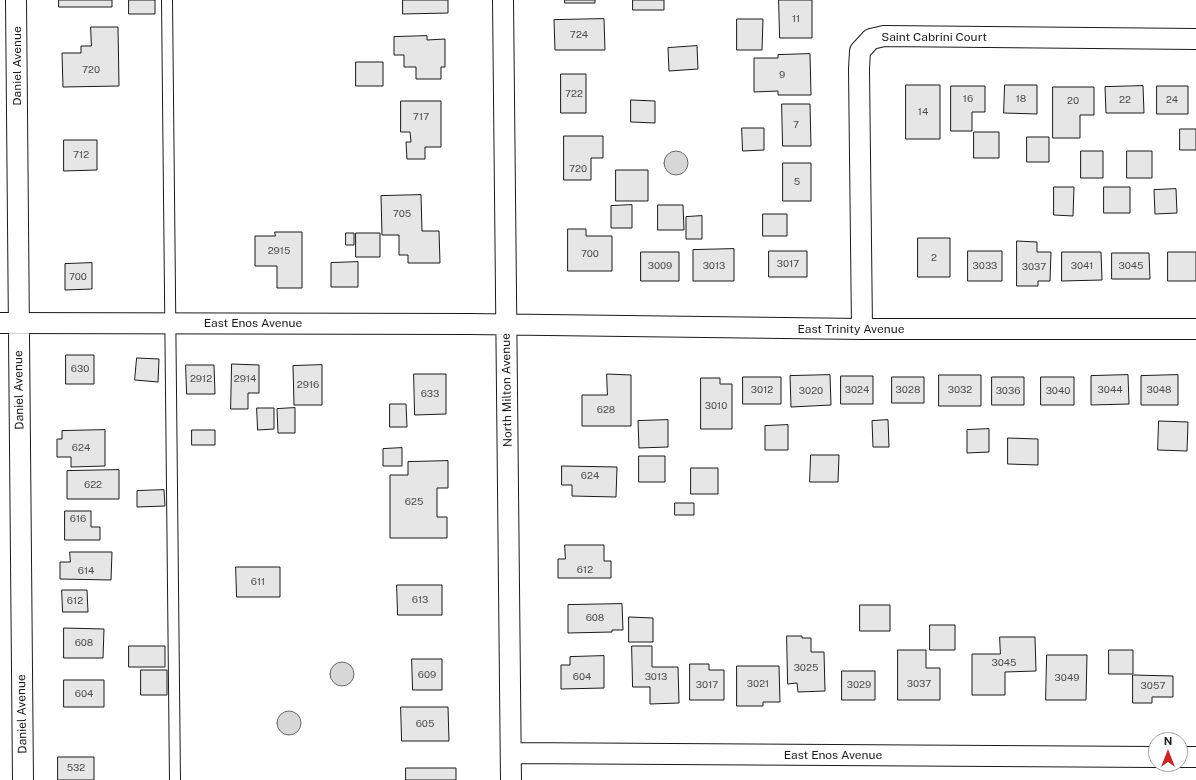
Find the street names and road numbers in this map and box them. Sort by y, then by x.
street label: Daniel Avenue [10,26,24,106]
street label: Saint Cabrini Court [881,30,987,44]
street label: East Enos Avenue [204,316,302,330]
street label: East Trinity Avenue [797,322,905,336]
street label: North Milton Avenue [499,333,515,447]
street label: Daniel Avenue [11,350,27,430]
street label: Daniel Avenue [14,674,30,754]
street label: East Enos Avenue [784,748,882,762]

